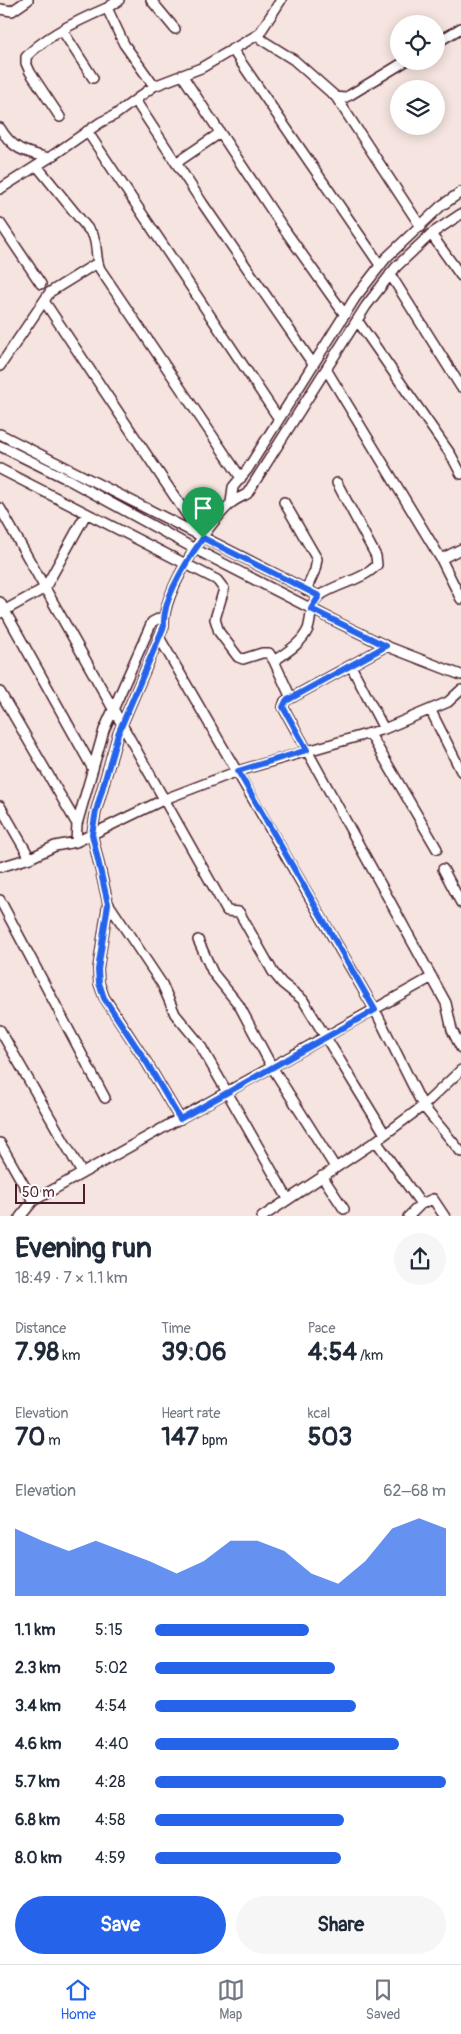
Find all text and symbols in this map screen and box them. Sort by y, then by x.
map controls [390,15,445,135]
button: locate [390,15,445,70]
button: layers [390,80,445,135]
pin [182,487,224,538]
icon: arrive [189,494,217,522]
scale bar [15,1182,85,1205]
text: 50 m [22,1184,55,1201]
text: Evening run [15,1231,152,1266]
button: share [394,1233,446,1285]
text: 18:49 · 7 × 1.1 km [15,1268,128,1288]
text: Distance [15,1320,66,1337]
text: Time [161,1320,191,1337]
text: Pace [308,1320,335,1337]
text: 7.98 [15,1337,59,1368]
text: 39:06 [161,1337,226,1368]
text: 4:54 [308,1337,357,1368]
text: km [59,1347,81,1364]
text: /km [357,1347,383,1364]
text: Elevation [15,1405,68,1422]
text: Heart rate [161,1405,220,1422]
text: kcal [308,1405,330,1422]
text: 70 [15,1422,45,1453]
text: 147 [161,1422,199,1453]
text: 503 [308,1422,352,1453]
text: m [45,1432,61,1449]
text: bpm [199,1432,228,1449]
text: Elevation [15,1481,76,1501]
text: 62–68 m [383,1481,446,1501]
text: 1.1 km [15,1620,55,1640]
text: 5:15 [95,1620,123,1640]
text: 2.3 km [15,1658,61,1678]
text: 5:02 [95,1658,128,1678]
text: 3.4 km [15,1696,61,1716]
text: 4:54 [95,1696,127,1716]
text: 4.6 km [15,1734,61,1754]
text: 4:40 [95,1734,129,1754]
text: 5.7 km [15,1772,60,1792]
text: 4:28 [95,1772,126,1792]
text: 6.8 km [15,1810,60,1830]
text: 4:58 [95,1810,125,1830]
text: 8.0 km [15,1848,62,1868]
text: 4:59 [95,1848,125,1868]
button: Save [15,1896,226,1954]
button: Share [236,1896,446,1954]
tab: Home [60,1976,96,2023]
tab: Map [217,1976,245,2023]
tab: Saved [366,1976,400,2023]

